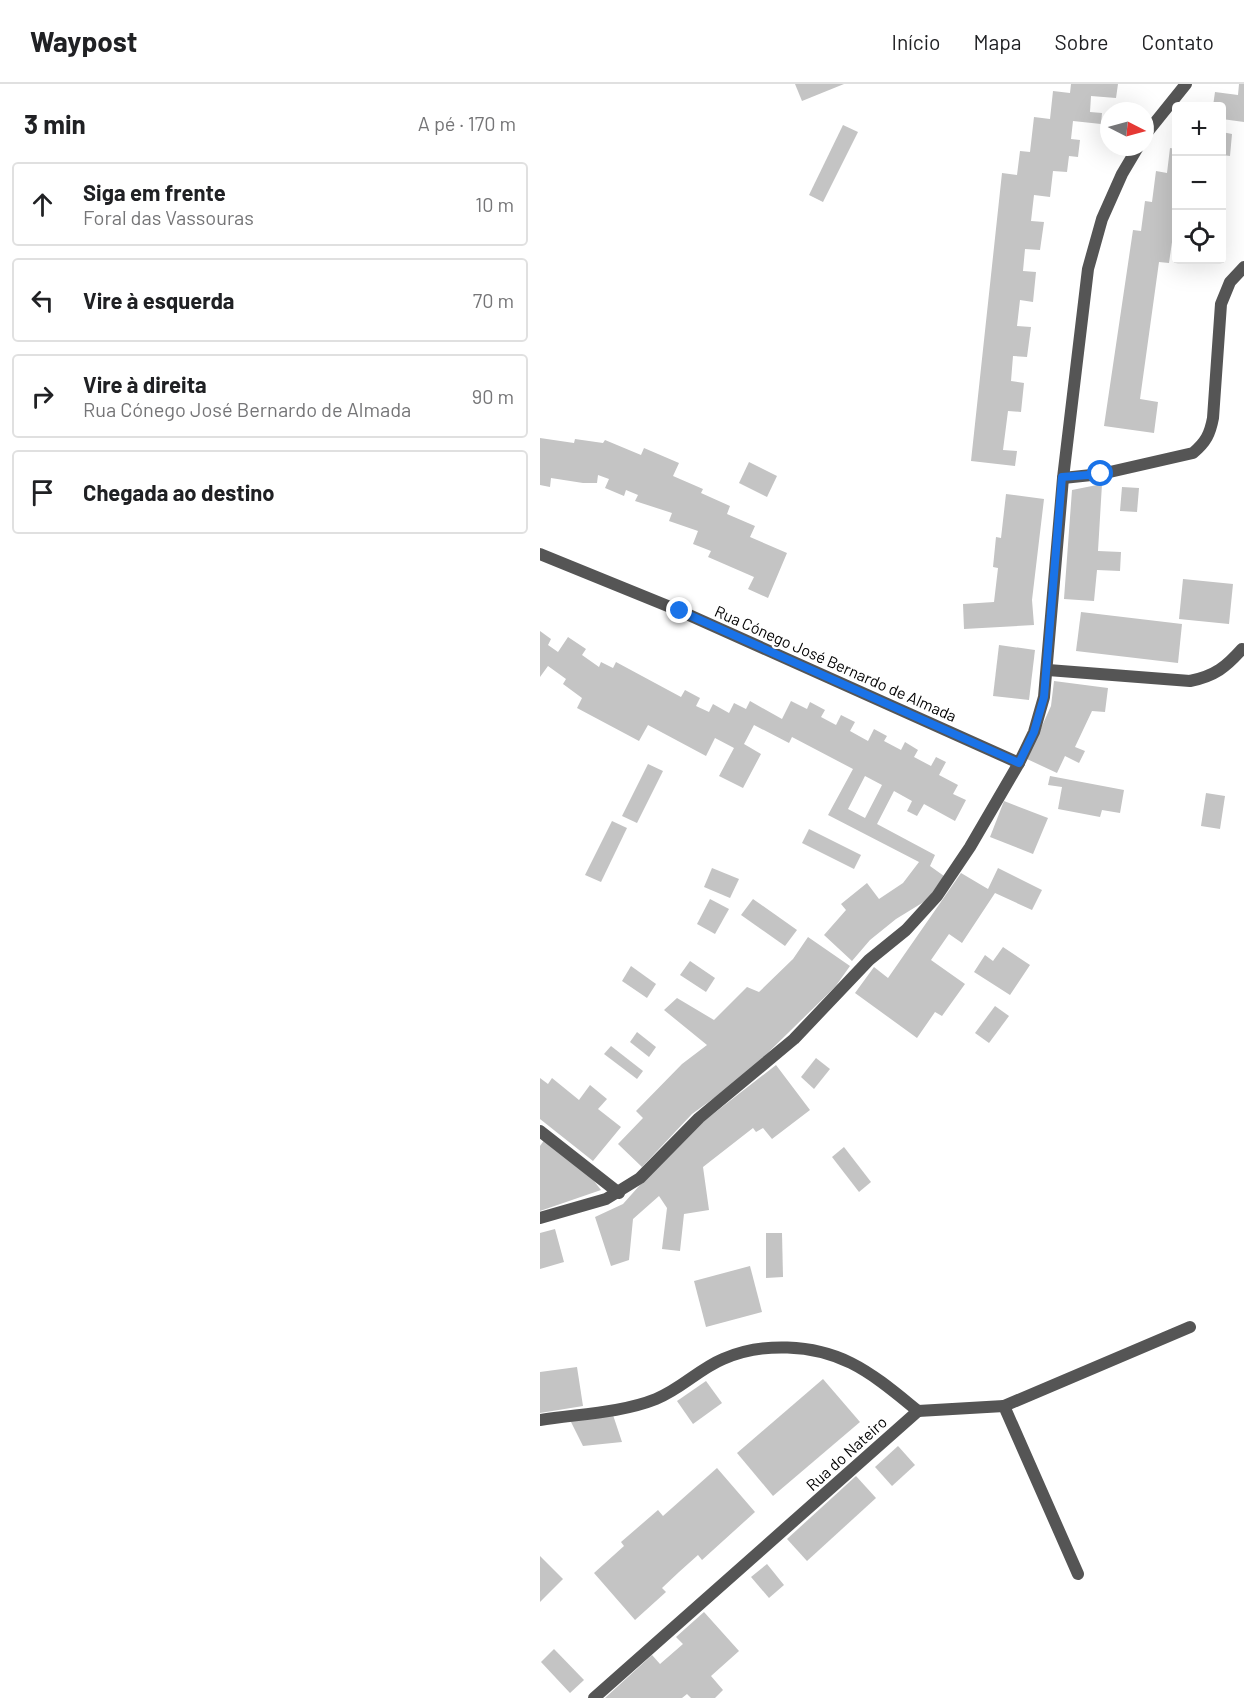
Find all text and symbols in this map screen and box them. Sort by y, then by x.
text: Waypost [30,24,137,58]
text: Início [892,29,940,54]
text: Mapa [973,29,1022,54]
text: Sobre [1055,29,1108,54]
text: Contato [1141,29,1214,54]
north arrow [1100,102,1154,156]
map controls [1172,102,1226,264]
button: + [1172,102,1226,156]
text: 3 min [24,108,86,139]
text: A pé · 170 m [418,111,516,135]
button: − [1172,156,1226,210]
text: Siga em frente [83,179,226,205]
icon: ahead [26,188,59,221]
text: 10 m [475,192,514,216]
text: Foral das Vassouras [83,205,254,229]
button: locate [1172,210,1226,264]
icon: left [26,284,59,317]
text: Vire à esquerda [83,287,234,313]
text: 70 m [473,288,514,312]
text: Vire à direita [83,371,207,397]
icon: right [26,380,59,413]
text: 90 m [472,384,514,408]
text: Rua Cónego José Bernardo de Almada [83,397,411,421]
route start [1087,460,1113,486]
icon: arrive [26,476,59,509]
text: Chegada ao destino [83,479,274,505]
route end [666,597,692,623]
street label: Rua Cónego José Bernardo de Almada [712,601,960,725]
street label: Rua do Nateiro [802,1412,890,1494]

